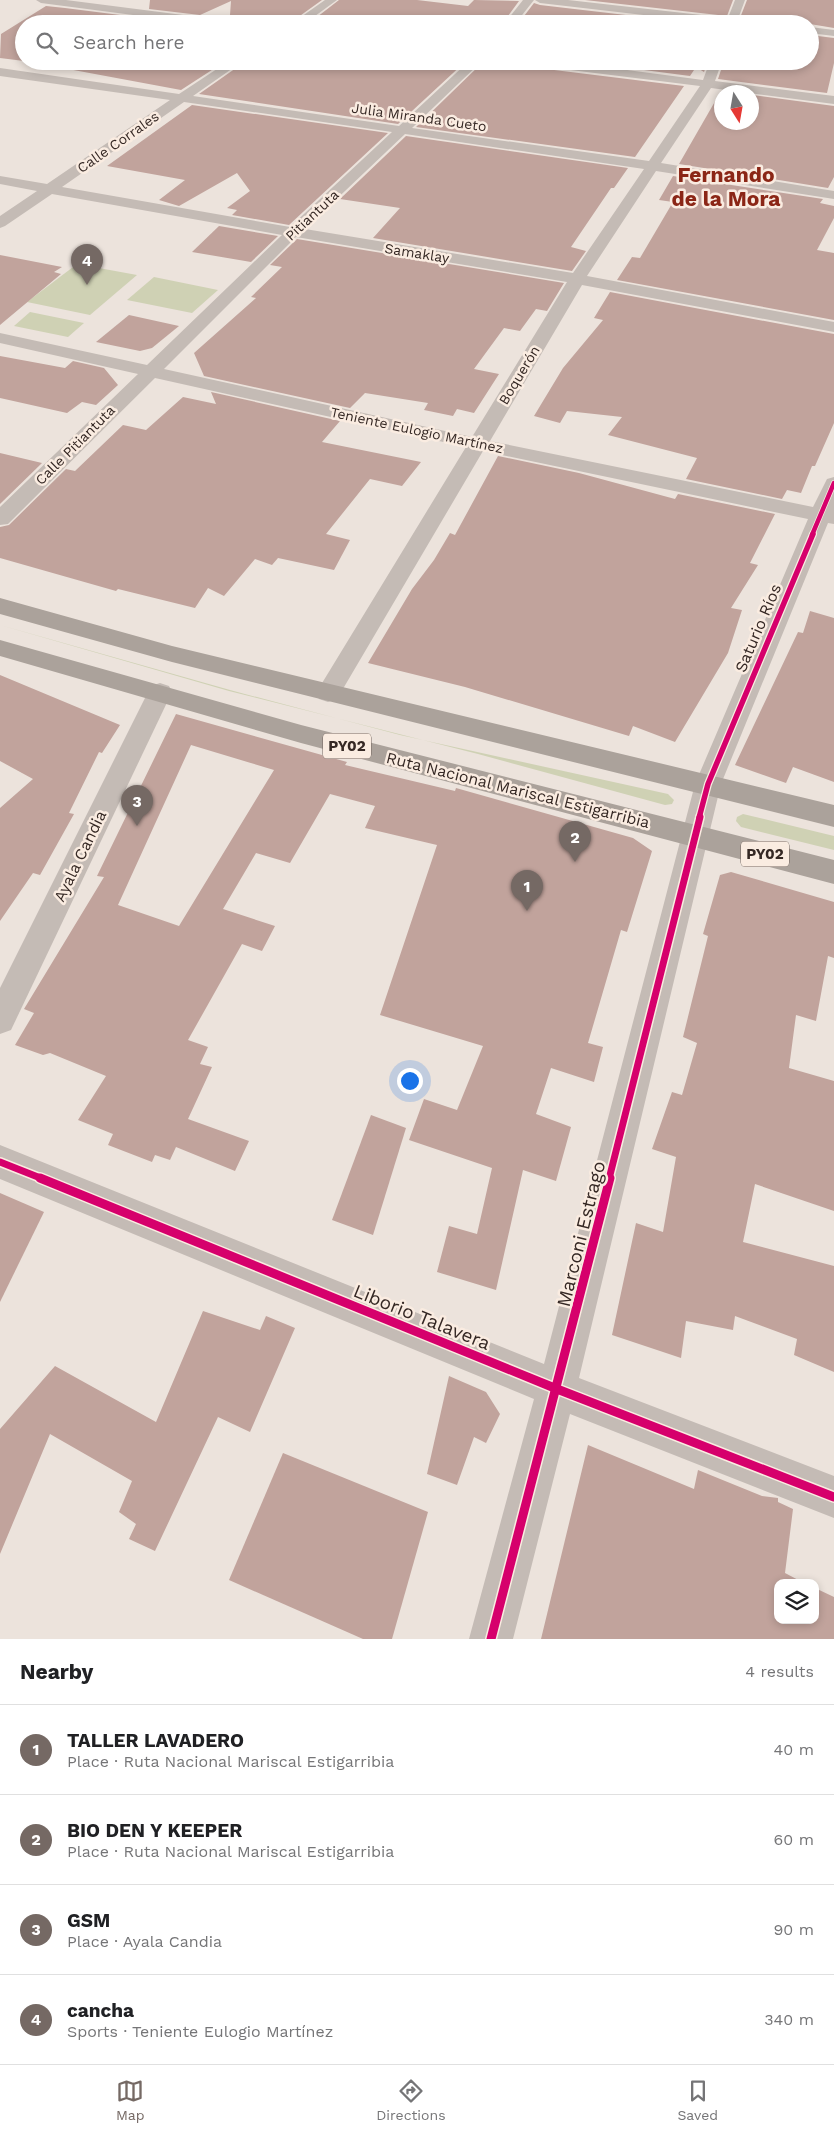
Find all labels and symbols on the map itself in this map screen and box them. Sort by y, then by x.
north arrow [714,85,759,130]
street label: Julia Miranda Cueto [350,100,488,134]
street label: Calle Corrales [74,108,162,176]
district label: Fernando de la Mora [671,162,781,211]
street label: Pitiantuta [282,186,342,244]
street label: Samaklay [384,240,451,266]
pin: 4 [71,244,103,285]
street label: Boquerón [495,343,543,407]
street label: Calle Pitiantuta [32,402,118,488]
street label: Teniente Eulogio Martínez [329,404,505,456]
street label: Saturio Ríos [731,581,785,675]
road number: PY02 [323,734,371,758]
street label: Ruta Nacional Mariscal Estigarribia [384,748,652,832]
pin: 3 [121,785,153,826]
street label: Ayala Candia [50,807,110,905]
pin: 2 [559,821,591,862]
road number: PY02 [741,842,789,866]
pin: 1 [511,870,543,911]
your location [397,1068,423,1094]
street label: Marconi Estrago [552,1159,610,1309]
street label: Liborio Talavera [350,1279,494,1355]

